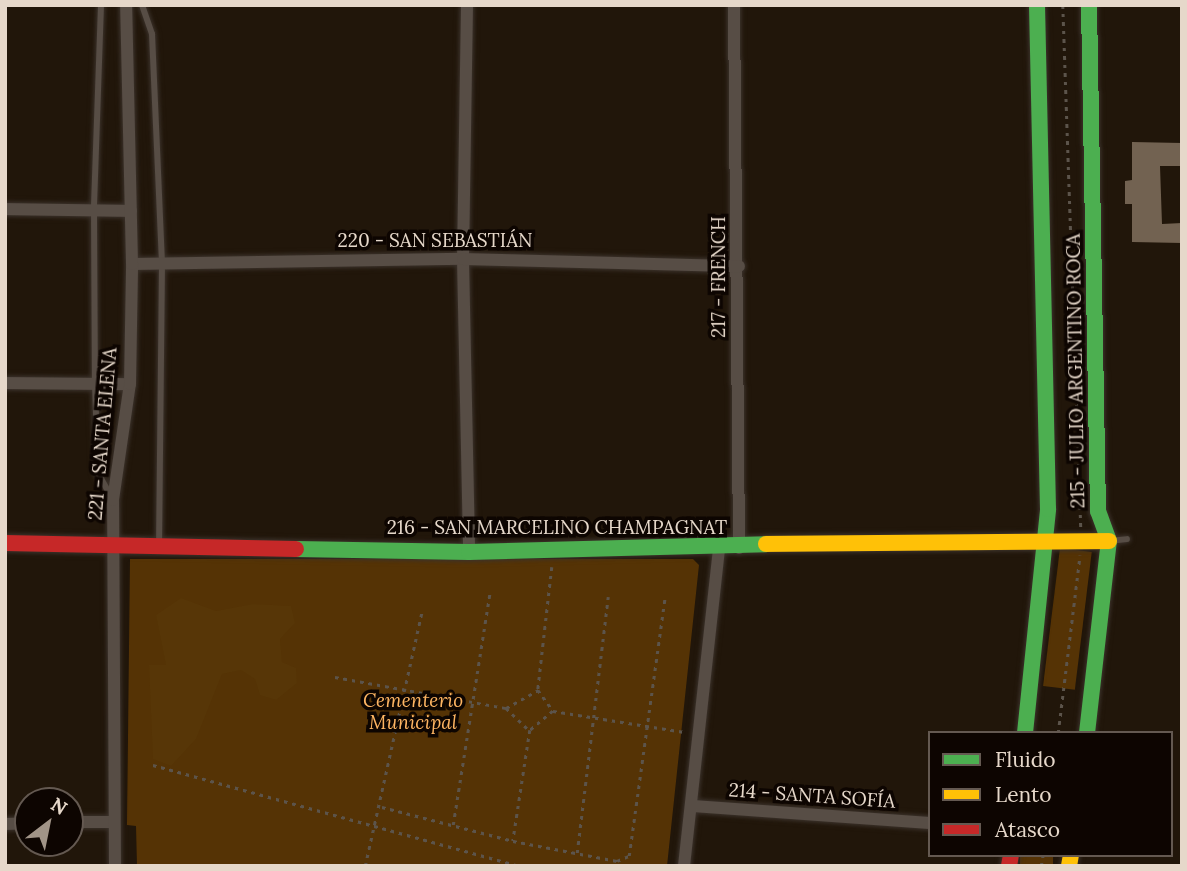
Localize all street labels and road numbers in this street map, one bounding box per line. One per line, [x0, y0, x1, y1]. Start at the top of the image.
street label: 217 - FRENCH [708, 216, 730, 338]
street label: 220 - SAN SEBASTIÁN [337, 230, 533, 252]
street label: 215 - JULIO ARGENTINO ROCA [1062, 233, 1090, 509]
street label: 221 - SANTA ELENA [84, 347, 122, 521]
street label: 216 - SAN MARCELINO CHAMPAGNAT [387, 517, 727, 539]
street label: 214 - SANTA SOFÍA [728, 779, 896, 813]

